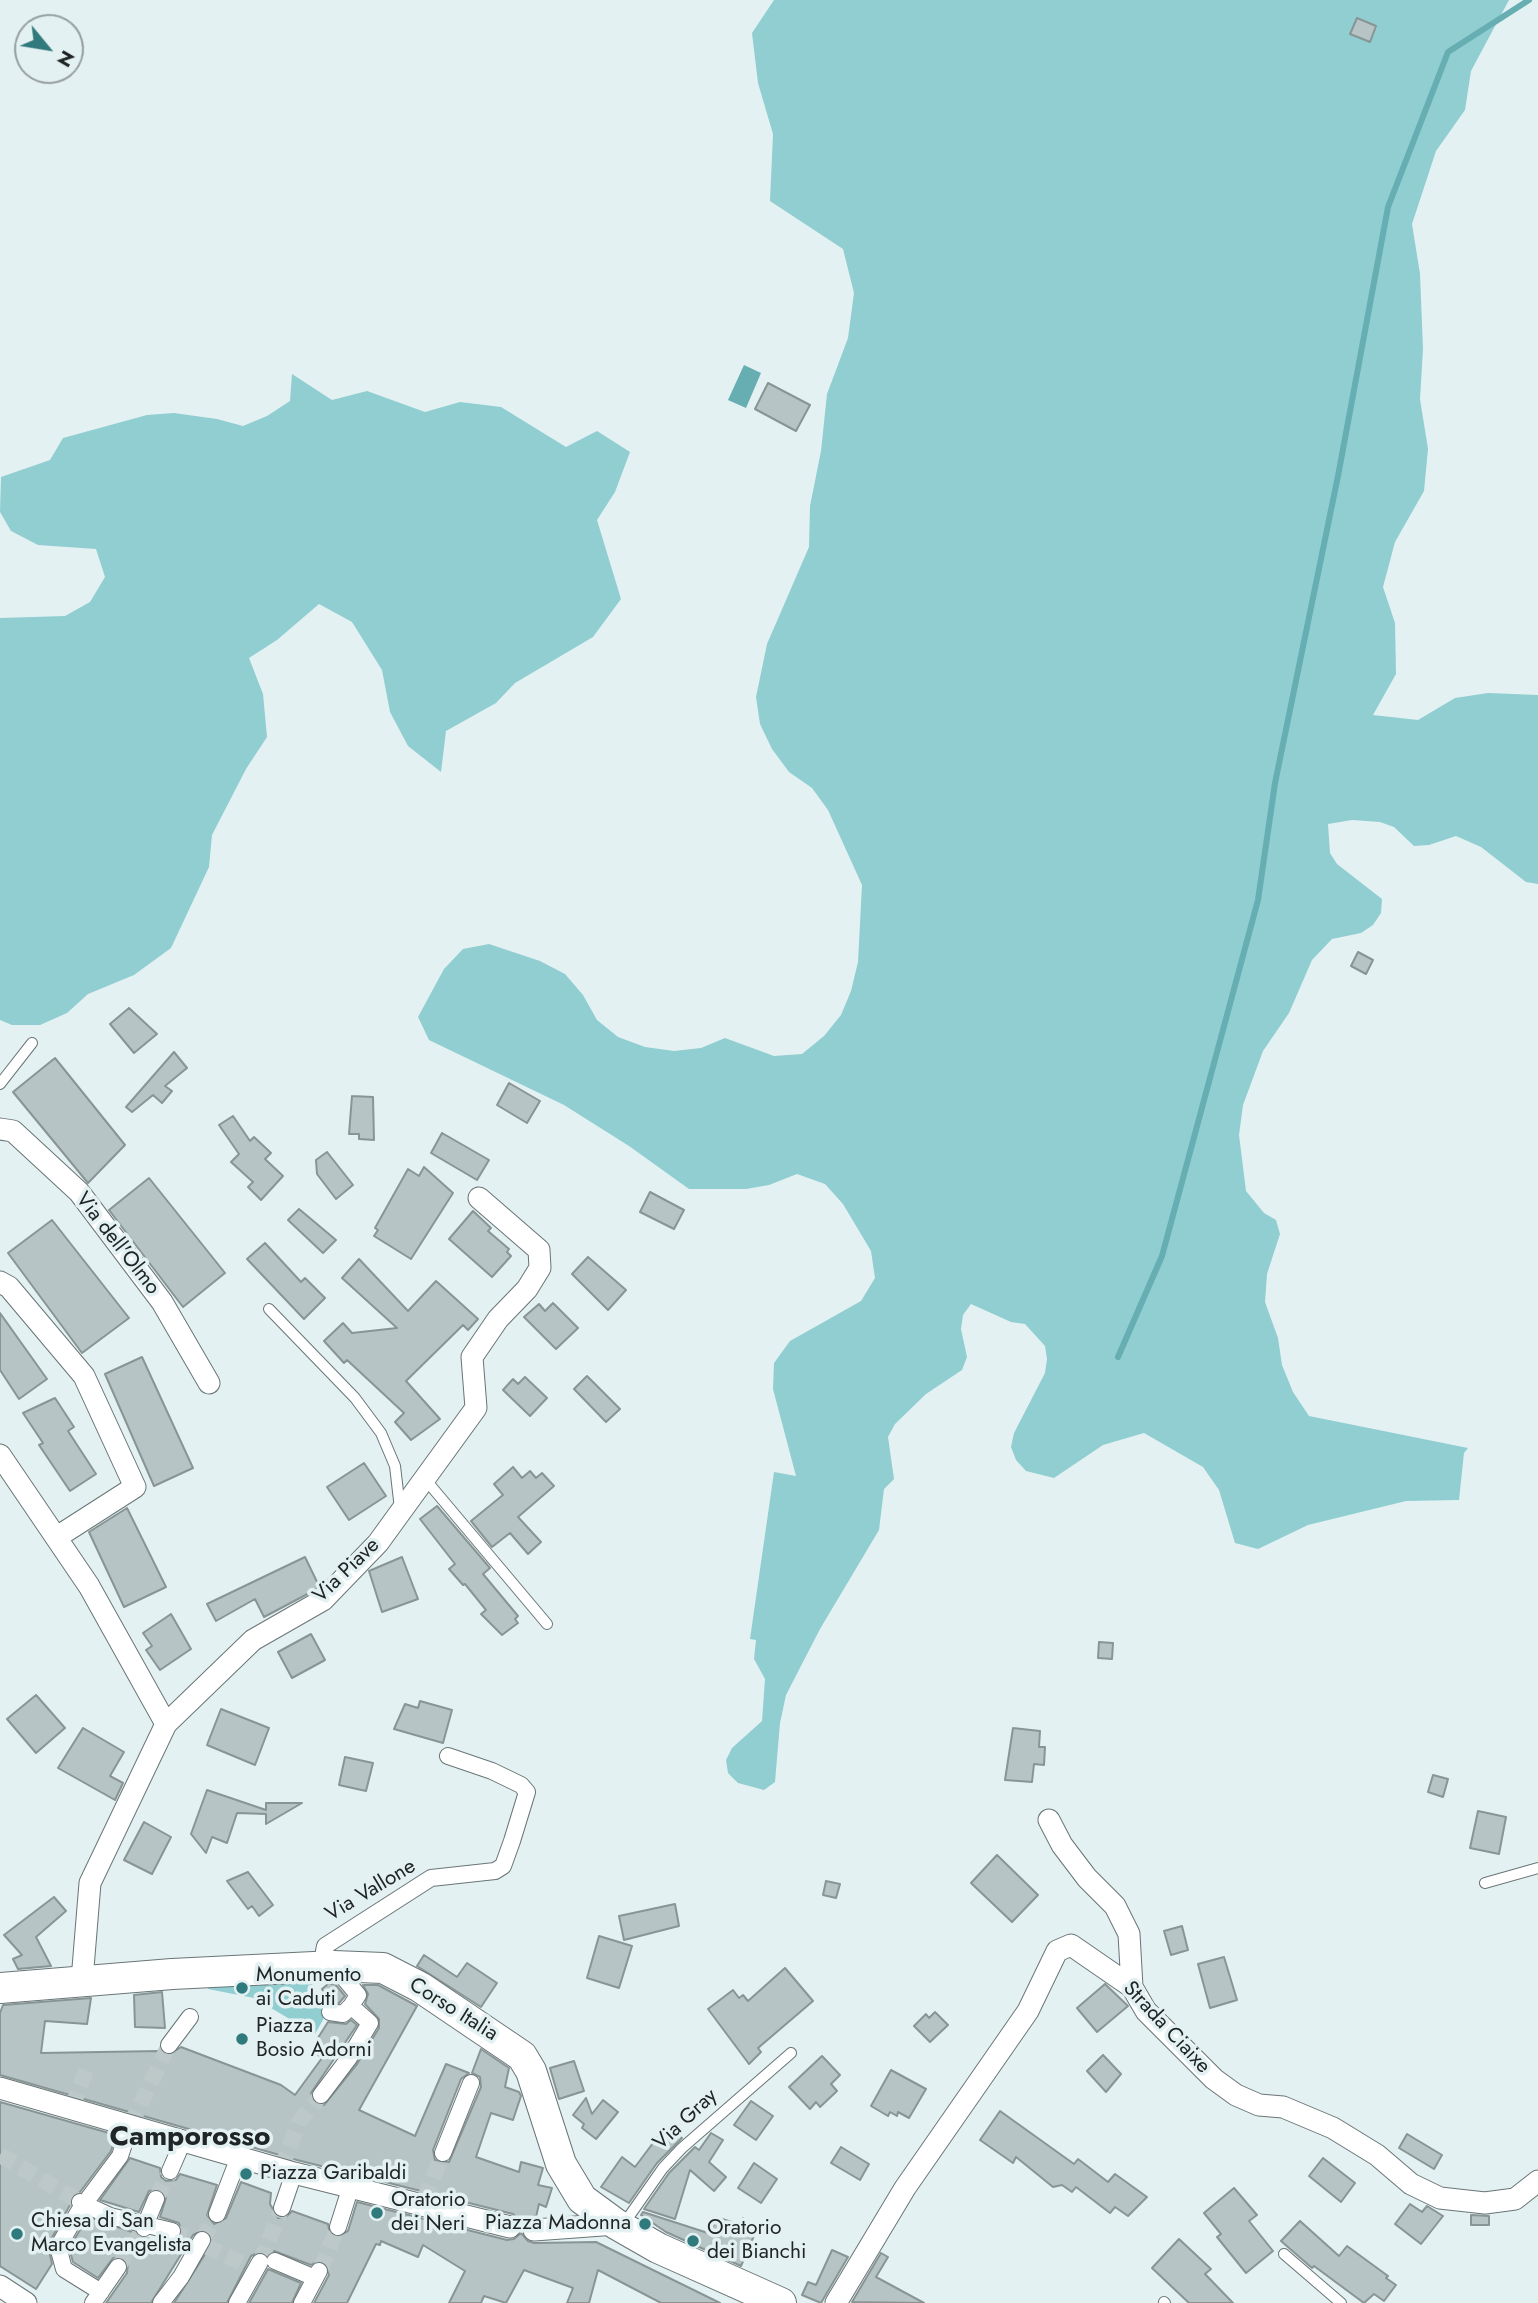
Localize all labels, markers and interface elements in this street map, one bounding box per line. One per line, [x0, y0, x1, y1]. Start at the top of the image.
north arrow [14, 14, 84, 84]
text: N [50, 45, 81, 72]
street label: Via dell'Olmo [69, 1188, 165, 1300]
street label: Via Piave [309, 1533, 385, 1609]
street label: Via Vallone [321, 1854, 421, 1928]
place label: Monumento ai Caduti [256, 1963, 361, 2013]
street label: Corso Italia [404, 1973, 502, 2047]
street label: Strada Ciaixe [1117, 1977, 1215, 2079]
marker: Monumento ai Caduti [234, 1980, 250, 1996]
place label: Piazza Bosio Adorni [256, 2014, 372, 2064]
marker: Piazza Bosio Adorni [234, 2031, 250, 2047]
street label: Via Gray [649, 2084, 723, 2156]
district label: Camporosso [109, 2121, 271, 2155]
place label: Piazza Garibaldi [260, 2161, 407, 2187]
marker: Piazza Garibaldi [238, 2166, 254, 2182]
place label: Oratorio dei Neri [391, 2188, 466, 2238]
marker: Oratorio dei Neri [369, 2205, 385, 2221]
place label: Chiesa di San Marco Evangelista [31, 2209, 191, 2259]
place label: Piazza Madonna [485, 2211, 631, 2237]
marker: Piazza Madonna [637, 2216, 653, 2232]
place label: Oratorio dei Bianchi [707, 2216, 806, 2266]
marker: Chiesa di San Marco Evangelista [9, 2226, 25, 2242]
marker: Oratorio dei Bianchi [685, 2233, 701, 2249]

